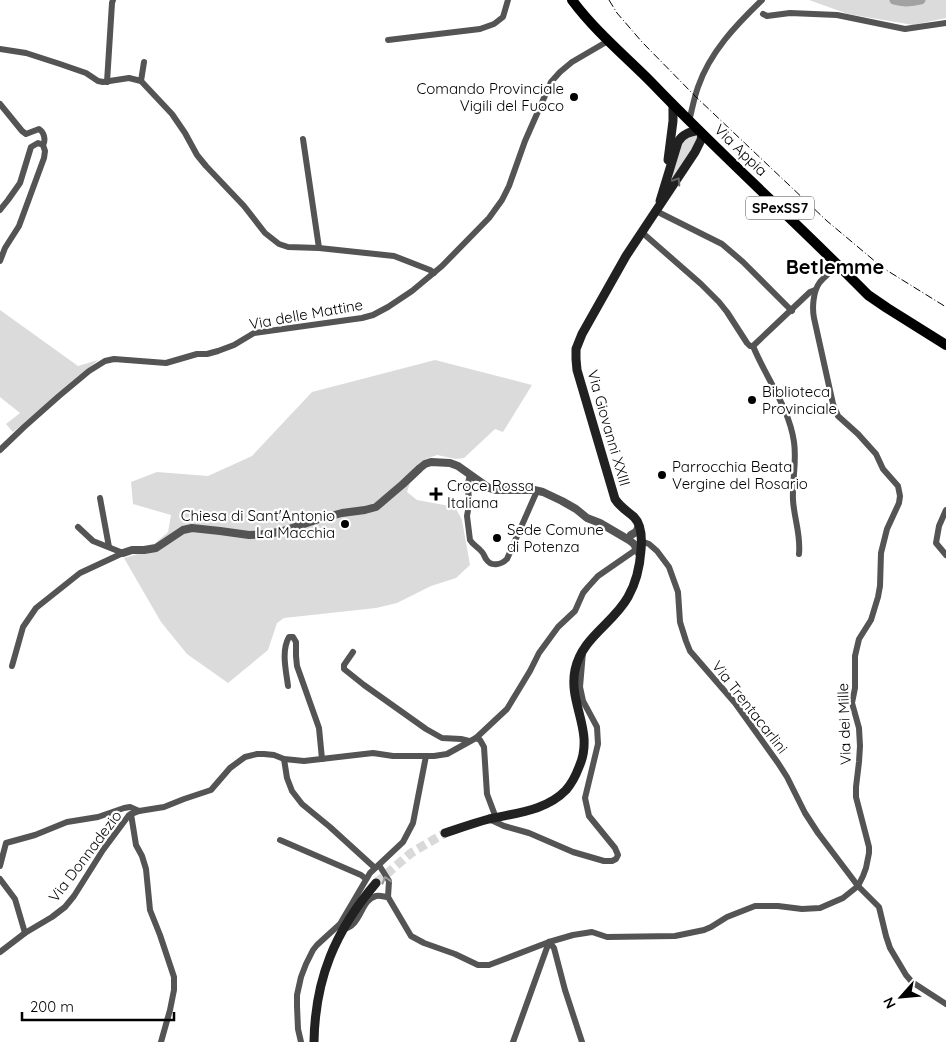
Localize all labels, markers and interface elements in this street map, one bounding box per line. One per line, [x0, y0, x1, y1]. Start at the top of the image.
place label: Comando Provinciale Vigili del Fuoco [416, 79, 564, 115]
marker: Comando Provinciale Vigili del Fuoco [568, 91, 580, 103]
street label: Via Appia [710, 120, 772, 180]
one-way arrow [671, 177, 680, 186]
road number: SPexSS7 [746, 197, 814, 220]
district label: Betlemme [786, 254, 884, 279]
street label: Via delle Mattine [248, 295, 364, 333]
street label: Via Giovanni XXIII [583, 368, 635, 488]
place label: Biblioteca Provinciale [762, 382, 837, 418]
marker: Biblioteca Provinciale [746, 394, 758, 406]
place label: Parrocchia Beata Vergine del Rosario [672, 457, 808, 493]
marker: Parrocchia Beata Vergine del Rosario [656, 469, 668, 481]
place label: Croce Rossa Italiana [447, 476, 534, 512]
marker: Croce Rossa Italiana [429, 487, 443, 501]
place label: Chiesa di Sant'Antonio La Macchia [181, 506, 335, 542]
marker: Chiesa di Sant'Antonio La Macchia [339, 518, 351, 530]
place label: Sede Comune di Potenza [507, 520, 604, 556]
marker: Sede Comune di Potenza [491, 532, 503, 544]
street label: Via Trentacarlini [708, 657, 792, 757]
street label: Via dei Mille [833, 683, 855, 765]
street label: Via Donnadezio [44, 806, 126, 906]
one-way arrow [382, 876, 392, 885]
north arrow [876, 972, 926, 1022]
scale bar [22, 990, 175, 1022]
text: N [879, 994, 900, 1012]
text: 200 m [30, 997, 74, 1016]

